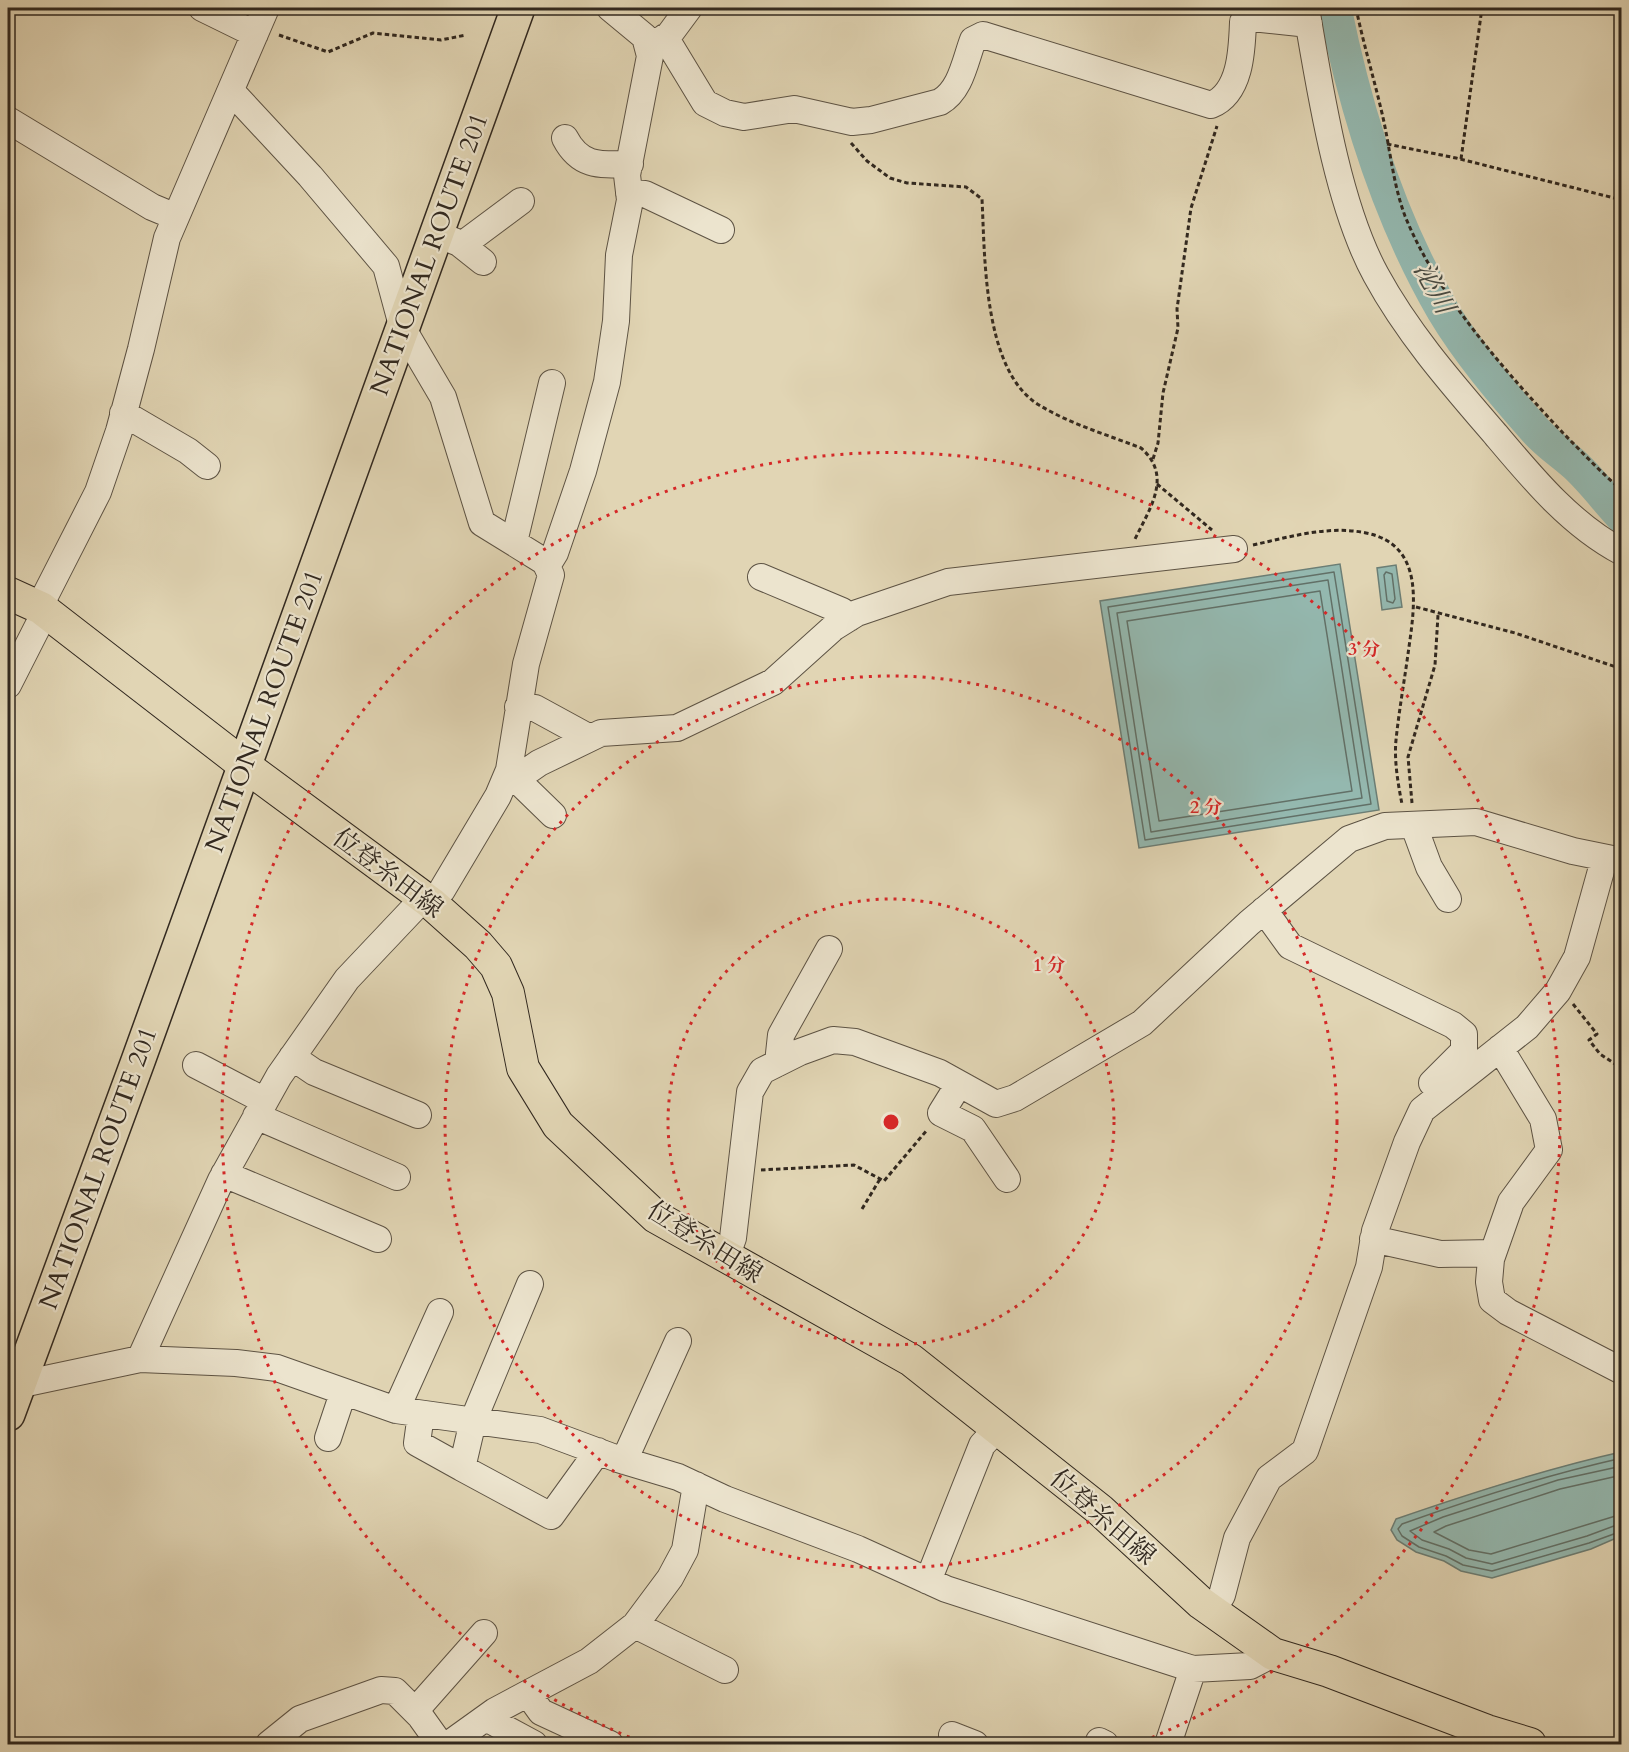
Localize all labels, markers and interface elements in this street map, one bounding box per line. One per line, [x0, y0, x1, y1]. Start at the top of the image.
street label: NATIONAL ROUTE 201 [362, 108, 496, 400]
water label: 泌川 [1405, 255, 1464, 323]
street label: NATIONAL ROUTE 201 [197, 565, 331, 857]
text: 3 分 [1348, 637, 1380, 662]
text: 2 分 [1190, 795, 1222, 820]
street label: 位登糸田線 [326, 820, 450, 926]
text: 1 分 [1033, 953, 1065, 978]
street label: NATIONAL ROUTE 201 [31, 1022, 165, 1314]
centre of rings [881, 1112, 901, 1132]
street label: 位登糸田線 [641, 1193, 769, 1291]
street label: 位登糸田線 [1042, 1461, 1164, 1573]

